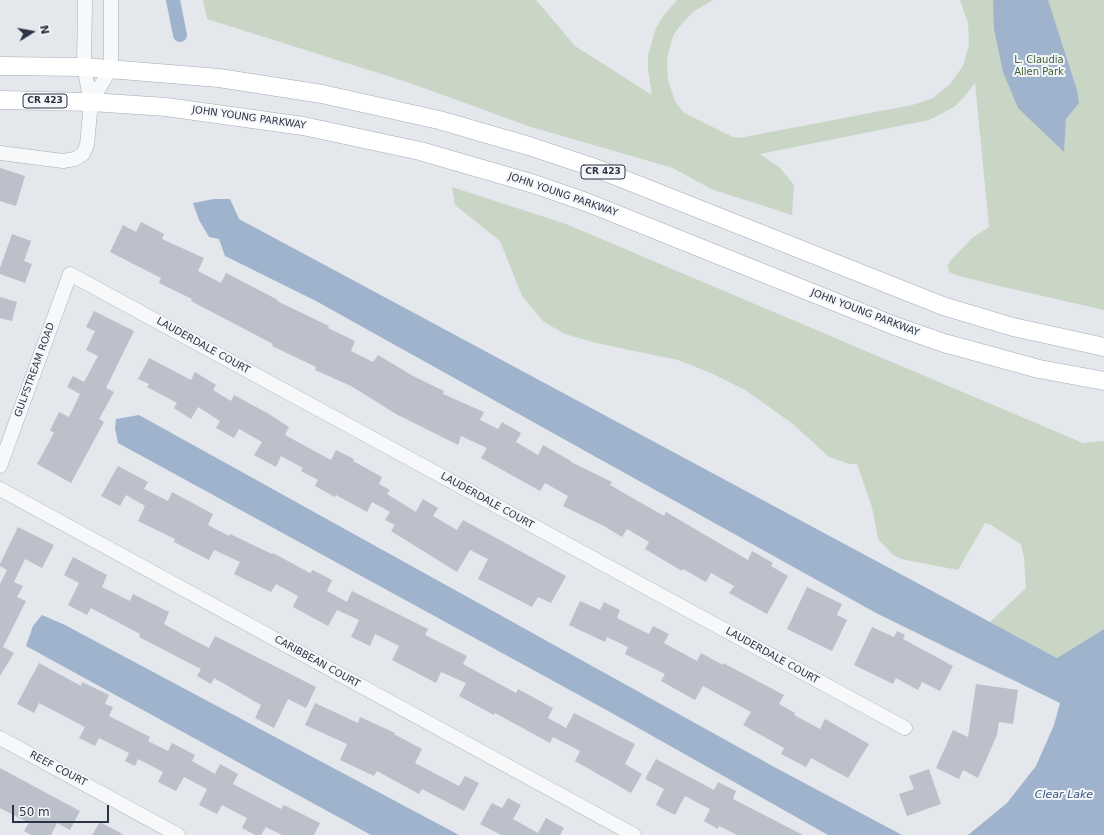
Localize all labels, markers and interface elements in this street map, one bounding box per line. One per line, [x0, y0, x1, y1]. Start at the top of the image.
north arrow [12, 12, 52, 52]
text: N [37, 24, 52, 35]
park label: L. Claudia Allen Park [1014, 54, 1064, 78]
road number: CR 423 [23, 94, 67, 108]
street label: JOHN YOUNG PARKWAY [191, 104, 307, 132]
road number: CR 423 [581, 165, 625, 179]
street label: JOHN YOUNG PARKWAY [507, 171, 619, 219]
street label: JOHN YOUNG PARKWAY [809, 287, 921, 339]
street label: LAUDERDALE COURT [154, 315, 252, 377]
street label: GULFSTREAM ROAD [12, 321, 58, 419]
street label: LAUDERDALE COURT [438, 470, 536, 532]
street label: LAUDERDALE COURT [723, 625, 821, 687]
street label: CARIBBEAN COURT [272, 634, 362, 690]
street label: REEF COURT [27, 749, 89, 789]
water label: Clear Lake [1035, 788, 1093, 802]
scale bar [14, 797, 111, 823]
text: 50 m [19, 805, 50, 819]

